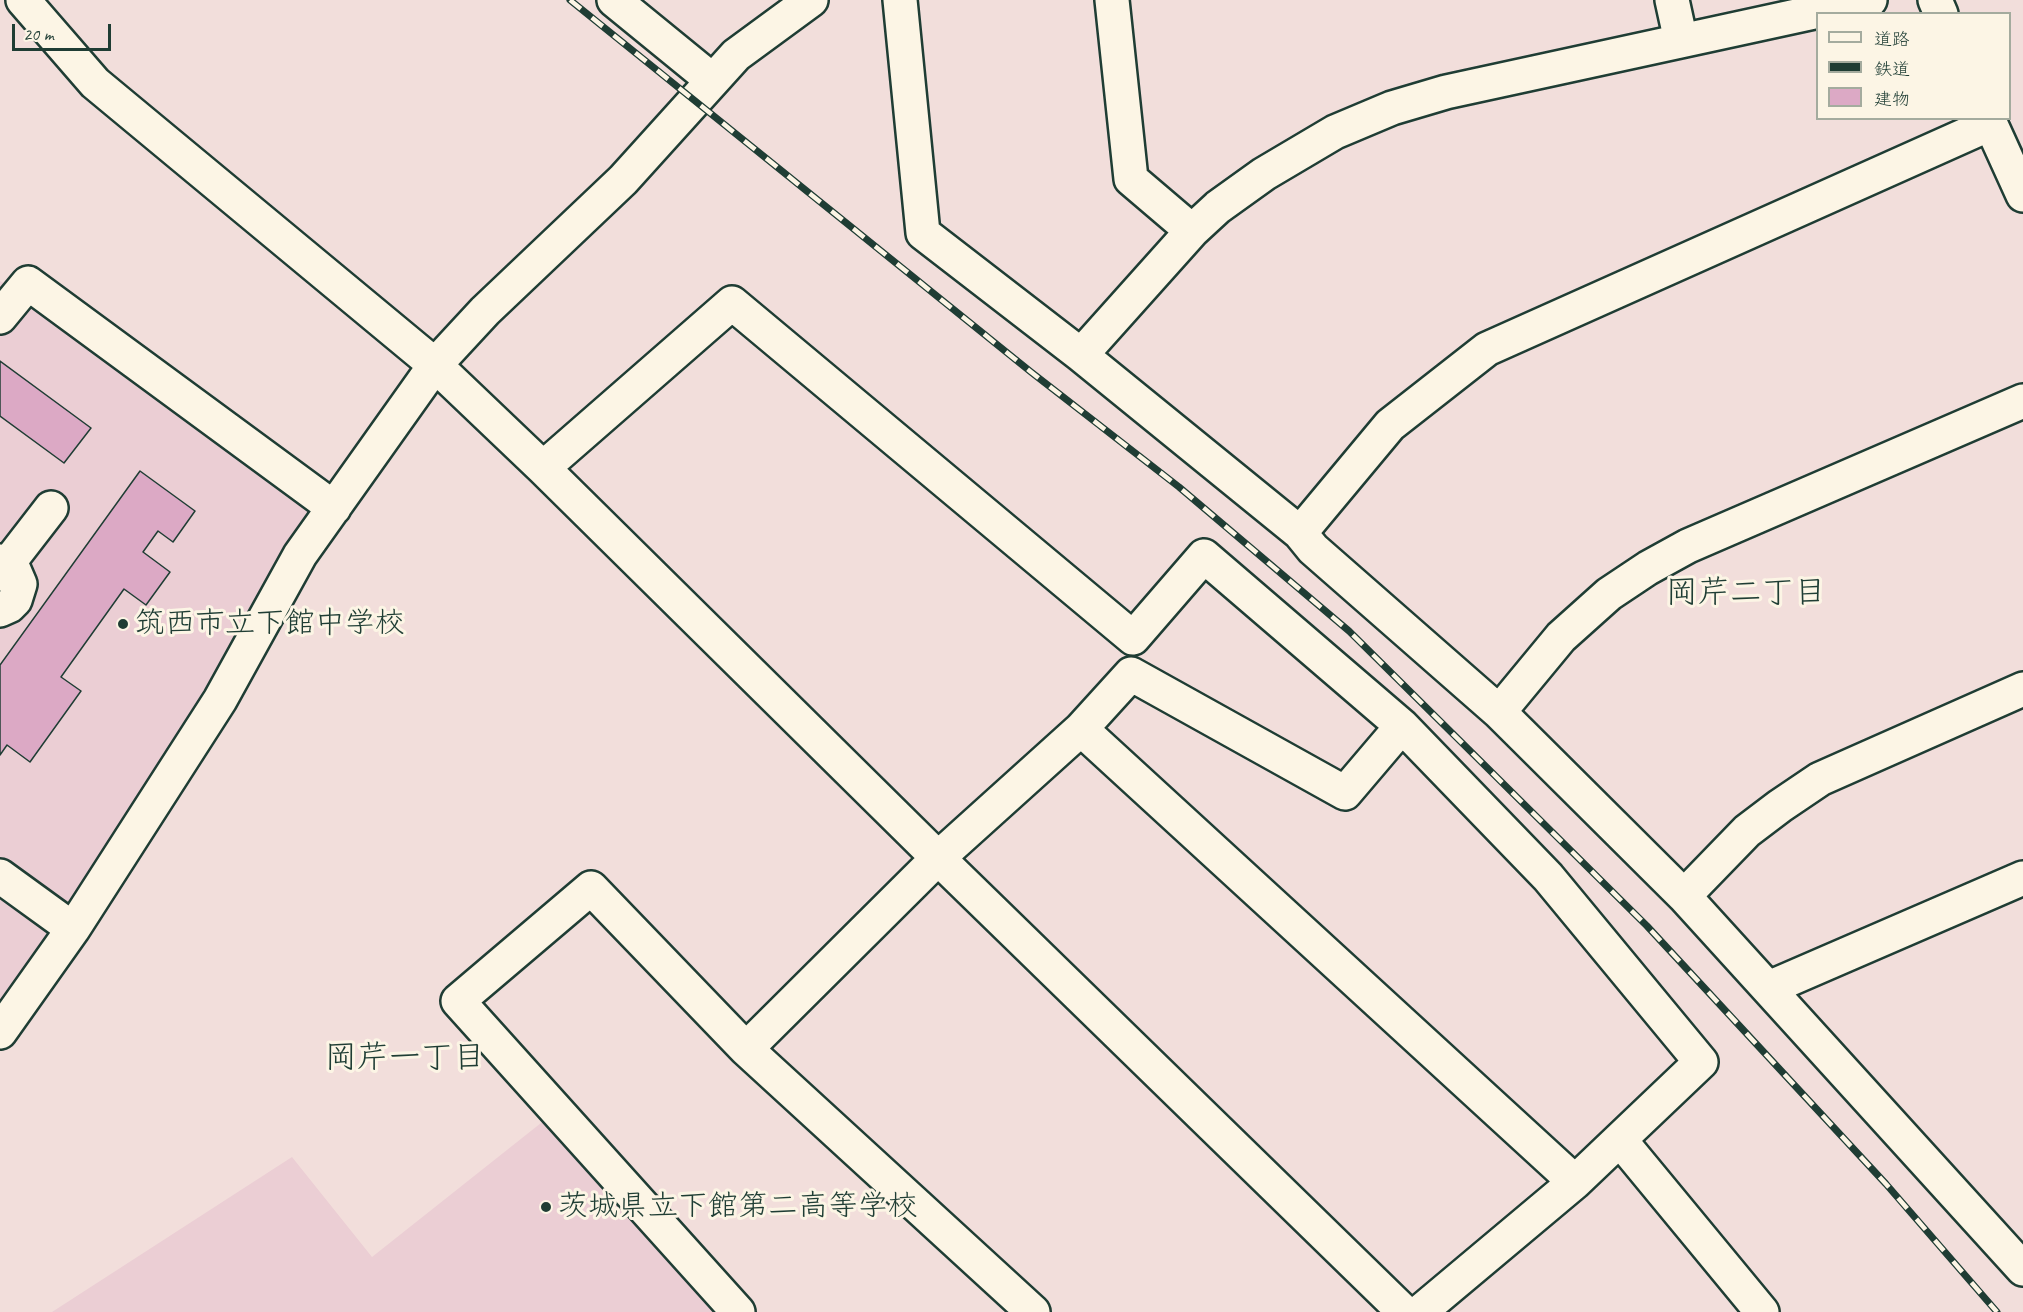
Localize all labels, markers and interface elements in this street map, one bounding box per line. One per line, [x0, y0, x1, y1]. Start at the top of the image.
scale bar [15, 12, 114, 50]
legend [1816, 12, 2011, 120]
text: 20 m [23, 23, 54, 45]
text: 道路 [1874, 28, 1910, 50]
text: 鉄道 [1874, 58, 1910, 80]
text: 建物 [1874, 88, 1910, 110]
district label: 岡芹二丁目 [1666, 575, 1826, 613]
place label: 筑西市立下館中学校 [135, 606, 405, 642]
marker: 筑西市立下館中学校 [116, 617, 130, 631]
district label: 岡芹一丁目 [325, 1040, 485, 1078]
place label: 茨城県立下館第二高等学校 [558, 1189, 918, 1225]
marker: 茨城県立下館第二高等学校 [539, 1200, 553, 1214]

